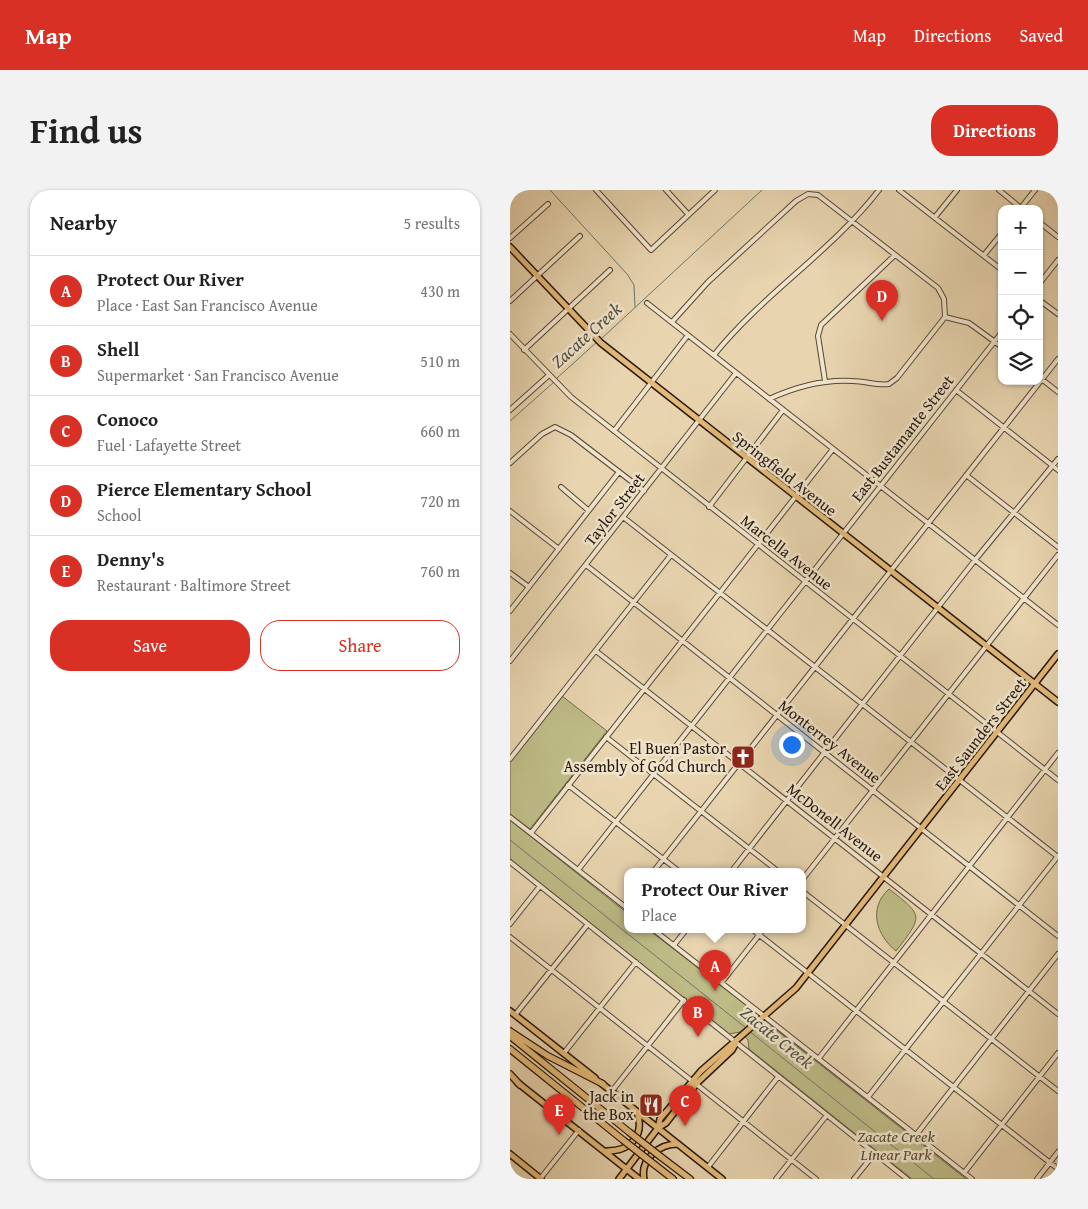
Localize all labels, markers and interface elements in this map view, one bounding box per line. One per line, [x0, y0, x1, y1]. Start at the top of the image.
text: Map [25, 18, 72, 53]
text: Map [853, 22, 886, 49]
text: Directions [914, 22, 991, 49]
text: Saved [1019, 22, 1063, 49]
text: Find us [30, 105, 143, 156]
button: Directions [931, 105, 1058, 156]
map controls [998, 205, 1043, 385]
button: + [998, 205, 1043, 250]
text: Nearby [50, 207, 117, 238]
text: 5 results [403, 211, 460, 235]
button: − [998, 250, 1043, 295]
text: Protect Our River [97, 265, 244, 293]
text: A [61, 279, 71, 303]
text: 430 m [420, 279, 460, 303]
pin: D [866, 280, 898, 321]
text: Place · East San Francisco Avenue [97, 293, 318, 317]
water label: Zacate Creek [545, 295, 628, 374]
button: locate [998, 295, 1043, 340]
text: Shell [97, 335, 139, 363]
button: layers [998, 340, 1043, 385]
text: B [61, 349, 71, 373]
text: 510 m [420, 349, 460, 373]
text: Supermarket · San Francisco Avenue [97, 363, 339, 387]
street label: East Bustamante Street [845, 369, 959, 507]
text: Conoco [97, 405, 158, 433]
text: C [61, 419, 71, 443]
text: 660 m [420, 419, 460, 443]
street label: Springfield Avenue [727, 424, 843, 522]
text: Fuel · Lafayette Street [97, 433, 241, 457]
street label: Taylor Street [578, 467, 650, 551]
text: Pierce Elementary School [97, 475, 312, 503]
text: D [61, 489, 71, 513]
text: 720 m [420, 489, 460, 513]
text: School [97, 503, 141, 527]
street label: Marcella Avenue [736, 508, 838, 596]
text: Denny's [97, 545, 164, 573]
text: E [62, 559, 70, 583]
text: 760 m [420, 559, 460, 583]
text: Restaurant · Baltimore Street [97, 573, 291, 597]
button: Save [50, 620, 250, 671]
button: Share [260, 620, 460, 671]
street label: East Saunders Street [928, 672, 1032, 795]
street label: Monterrey Avenue [774, 693, 886, 789]
your location [779, 732, 805, 758]
place label: El Buen Pastor Assembly of God Church [564, 736, 726, 778]
church icon: El Buen Pastor Assembly of God Church [730, 744, 756, 770]
street label: McDonell Avenue [782, 777, 888, 867]
popup [624, 868, 806, 933]
text: Protect Our River [641, 875, 789, 903]
text: Place [641, 903, 677, 927]
pin: A [699, 950, 731, 991]
pin: B [682, 996, 714, 1037]
water label: Zacate Creek [735, 999, 820, 1075]
place label: Jack in the Box [583, 1084, 635, 1126]
pin: C [669, 1085, 701, 1126]
restaurant icon: Jack in the Box [638, 1092, 664, 1118]
pin: E [543, 1094, 575, 1135]
park label: Zacate Creek Linear Park [857, 1124, 936, 1166]

